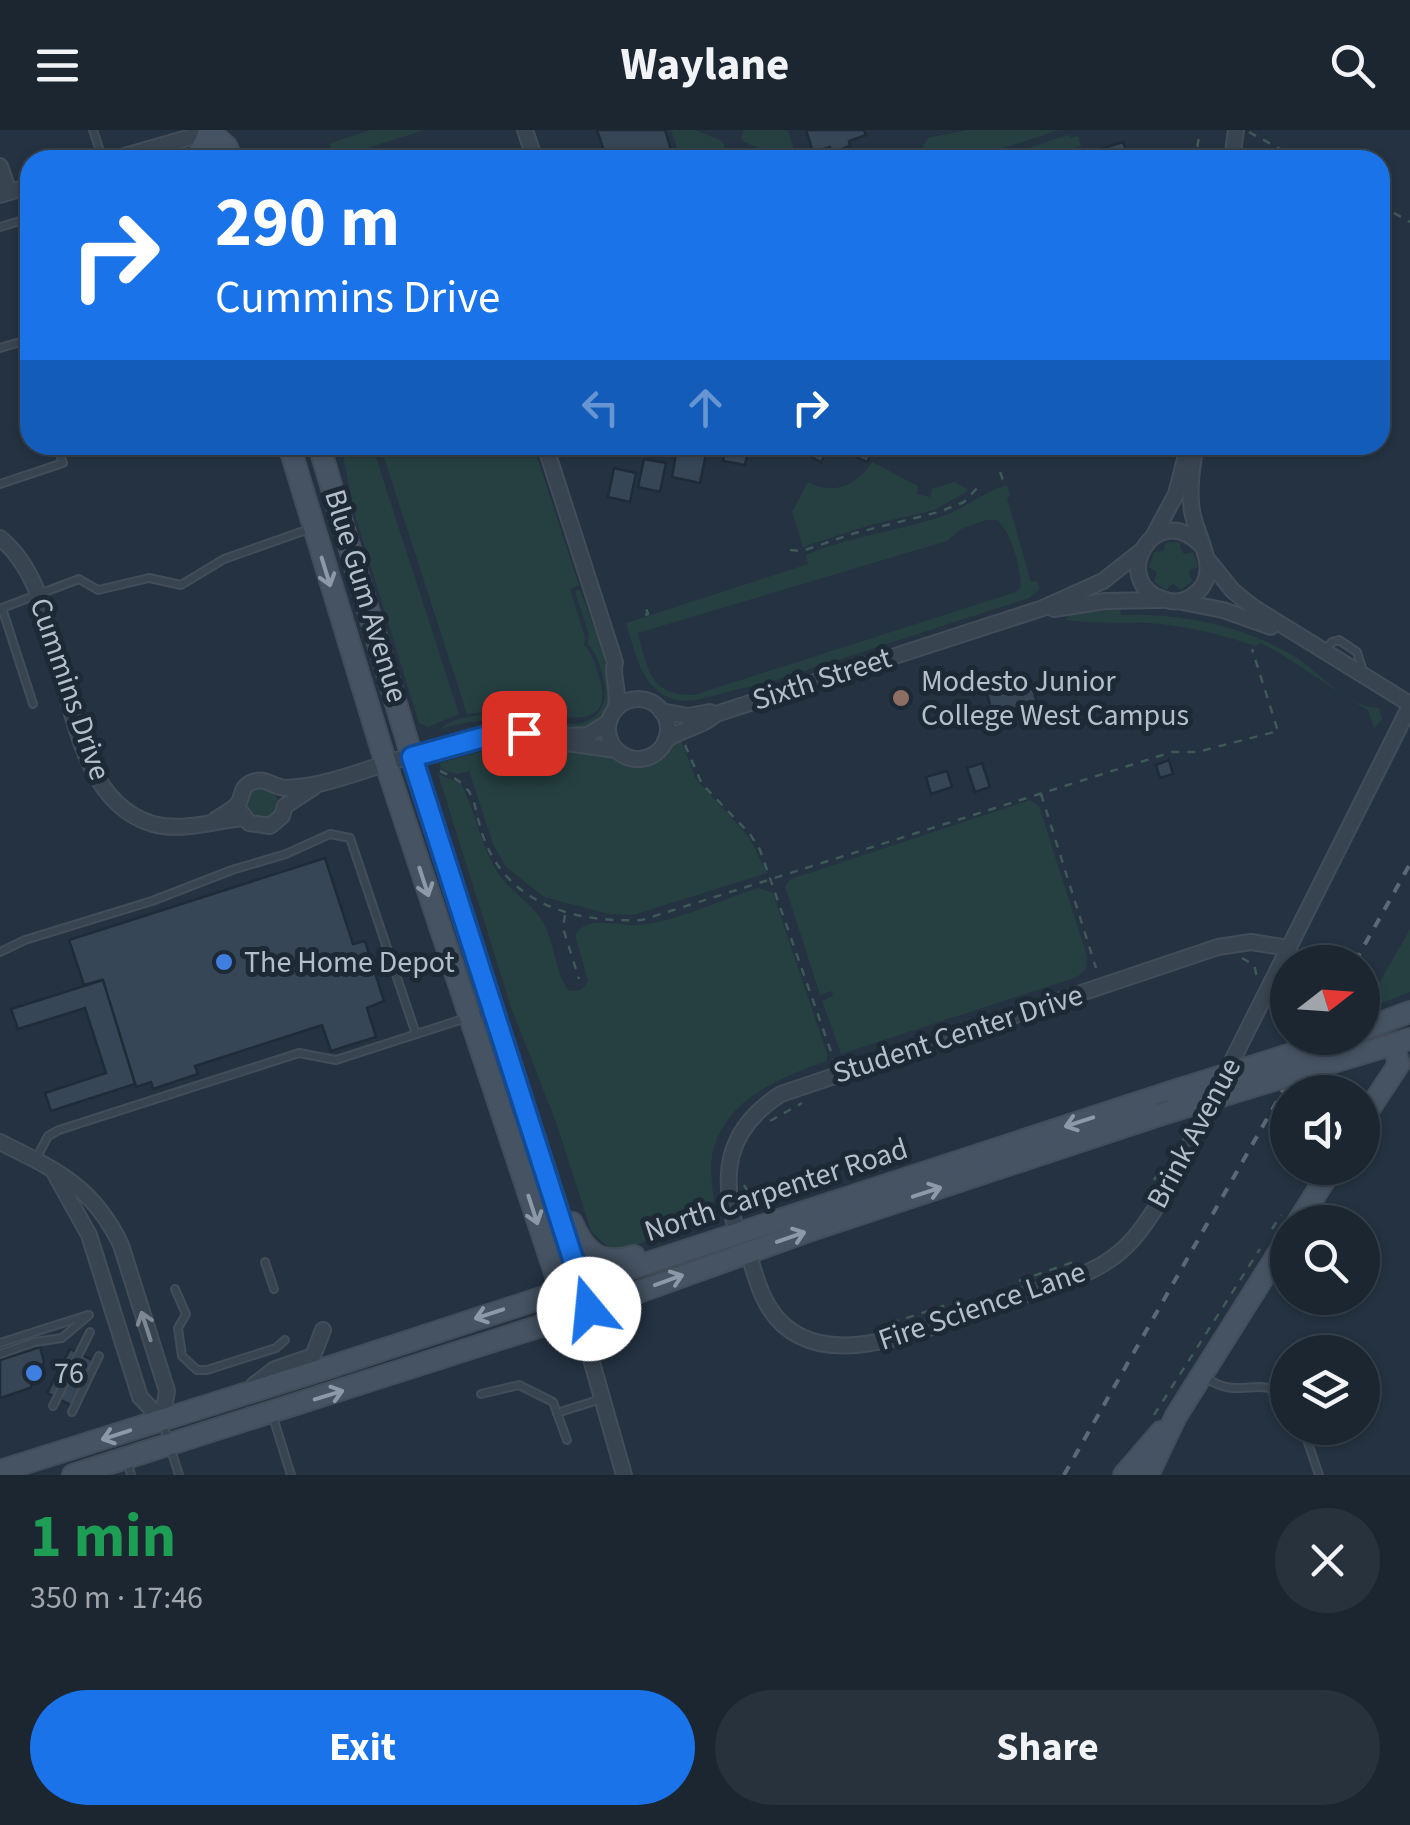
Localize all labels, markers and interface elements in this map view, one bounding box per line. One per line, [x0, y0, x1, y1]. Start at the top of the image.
text: Waylane [621, 33, 789, 97]
icon: menu [30, 38, 85, 93]
icon: search [1325, 38, 1380, 93]
text: 290 m [215, 173, 400, 273]
icon: right [50, 190, 180, 320]
text: Cummins Drive [215, 266, 500, 330]
icon: left [573, 380, 628, 435]
icon: ahead [678, 380, 733, 435]
icon: right [783, 380, 838, 435]
street label: Blue Gum Avenue [313, 484, 419, 708]
one-way arrow [319, 556, 337, 587]
street label: Cummins Drive [19, 592, 121, 786]
street label: Sixth Street [747, 636, 897, 722]
place label: Modesto Junior College West Campus [921, 660, 1189, 737]
marker: Modesto Junior College West Campus [890, 687, 912, 709]
pin [482, 691, 567, 776]
icon: arrive [497, 706, 552, 761]
one-way arrow [417, 866, 435, 897]
place label: The Home Depot [244, 941, 455, 984]
north arrow [1270, 945, 1380, 1055]
map controls [1270, 945, 1380, 1445]
marker: The Home Depot [213, 951, 235, 973]
street label: Student Center Drive [828, 973, 1088, 1095]
street label: Brink Avenue [1136, 1050, 1252, 1216]
button: sound [1270, 1075, 1380, 1185]
one-way arrow [1063, 1115, 1095, 1133]
street label: North Carpenter Road [639, 1127, 913, 1253]
one-way arrow [910, 1181, 942, 1199]
one-way arrow [525, 1194, 543, 1225]
button: search [1270, 1205, 1380, 1315]
one-way arrow [774, 1227, 805, 1245]
street label: Fire Science Lane [873, 1250, 1091, 1362]
position arrow [537, 1257, 641, 1361]
one-way arrow [652, 1270, 684, 1288]
one-way arrow [473, 1306, 505, 1324]
one-way arrow [136, 1311, 154, 1343]
button: layers [1270, 1335, 1380, 1445]
place label: 76 [54, 1352, 84, 1395]
marker: 76 [23, 1362, 45, 1384]
one-way arrow [313, 1384, 345, 1402]
one-way arrow [101, 1427, 133, 1445]
text: 1 min [30, 1495, 176, 1580]
button: close [1275, 1508, 1380, 1613]
text: 350 m · 17:46 [30, 1575, 203, 1621]
button: Exit [30, 1690, 695, 1805]
button: Share [715, 1690, 1380, 1805]

